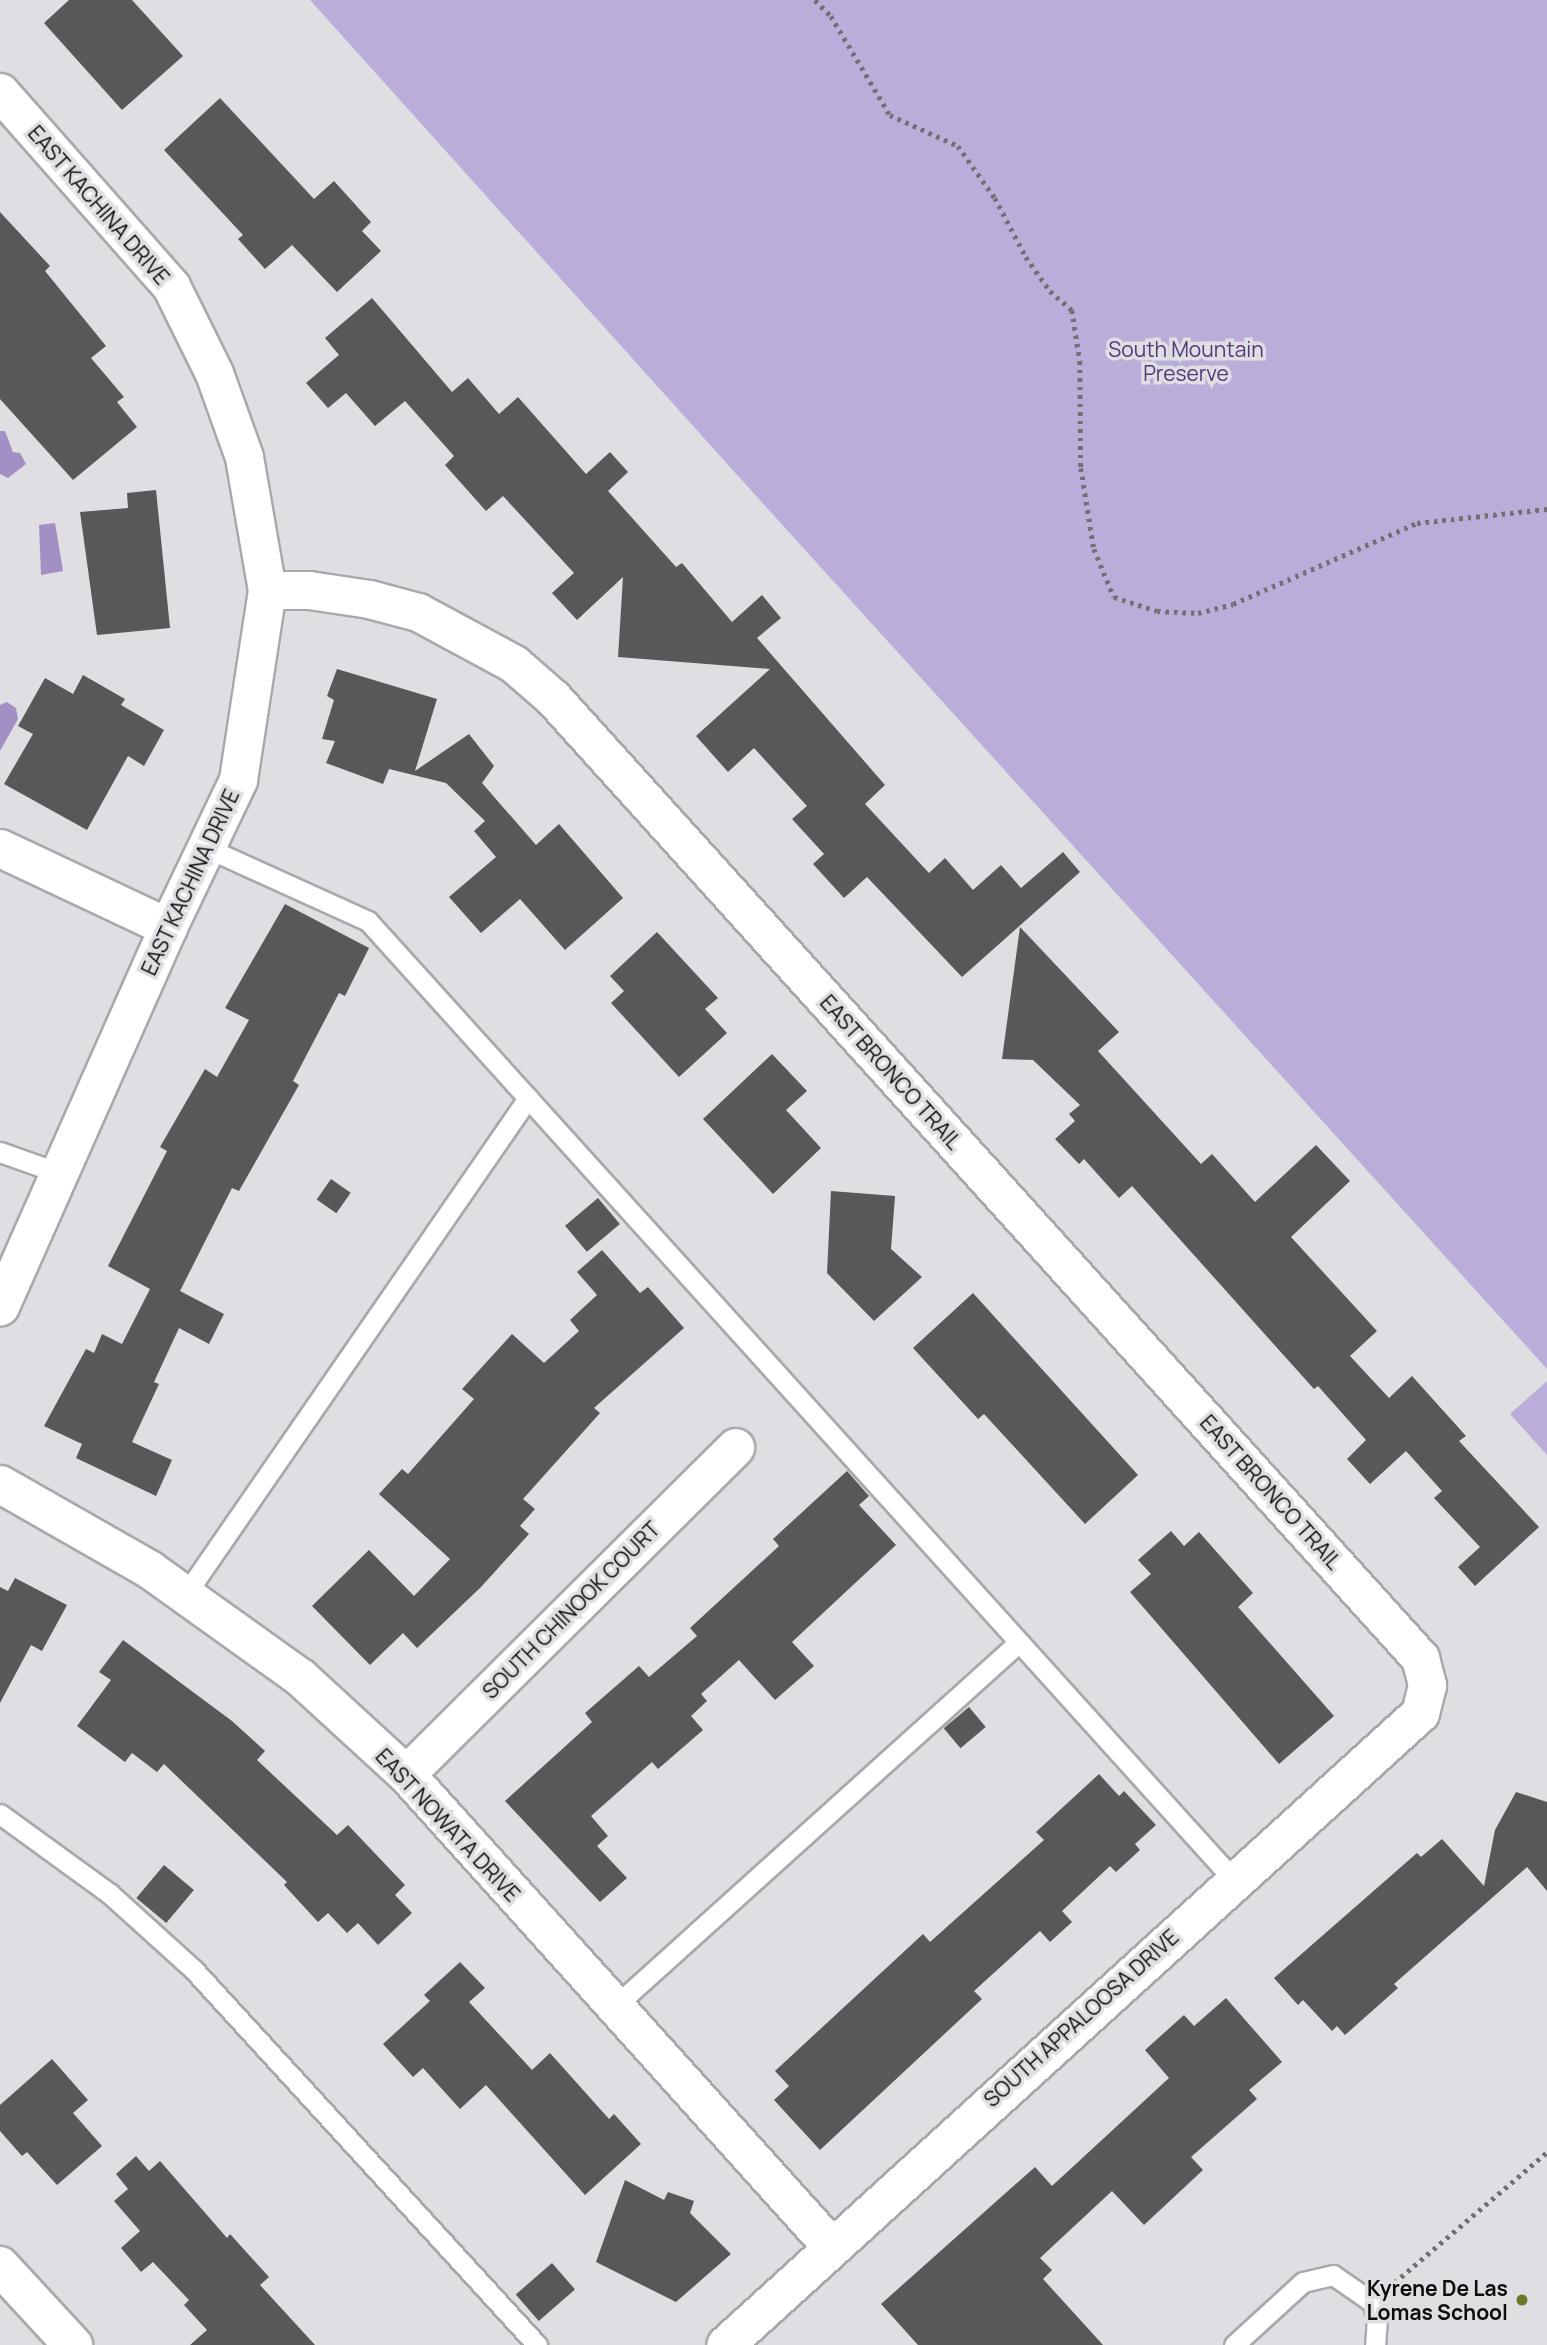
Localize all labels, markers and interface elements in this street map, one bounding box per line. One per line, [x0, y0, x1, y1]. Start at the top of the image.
street label: EAST KACHINA DRIVE [23, 120, 175, 290]
park label: South Mountain Preserve [1108, 336, 1264, 386]
street label: EAST KACHINA DRIVE [136, 785, 244, 979]
street label: EAST BRONCO TRAIL [815, 990, 967, 1154]
street label: EAST BRONCO TRAIL [1195, 1410, 1347, 1574]
street label: SOUTH CHINOOK COURT [477, 1516, 665, 1704]
street label: EAST NOWATA DRIVE [371, 1743, 525, 1907]
street label: SOUTH APPALOOSA DRIVE [979, 1924, 1183, 2112]
place label: Kyrene De Las Lomas School [1366, 2275, 1508, 2325]
marker: Kyrene De Las Lomas School [1514, 2292, 1530, 2308]

